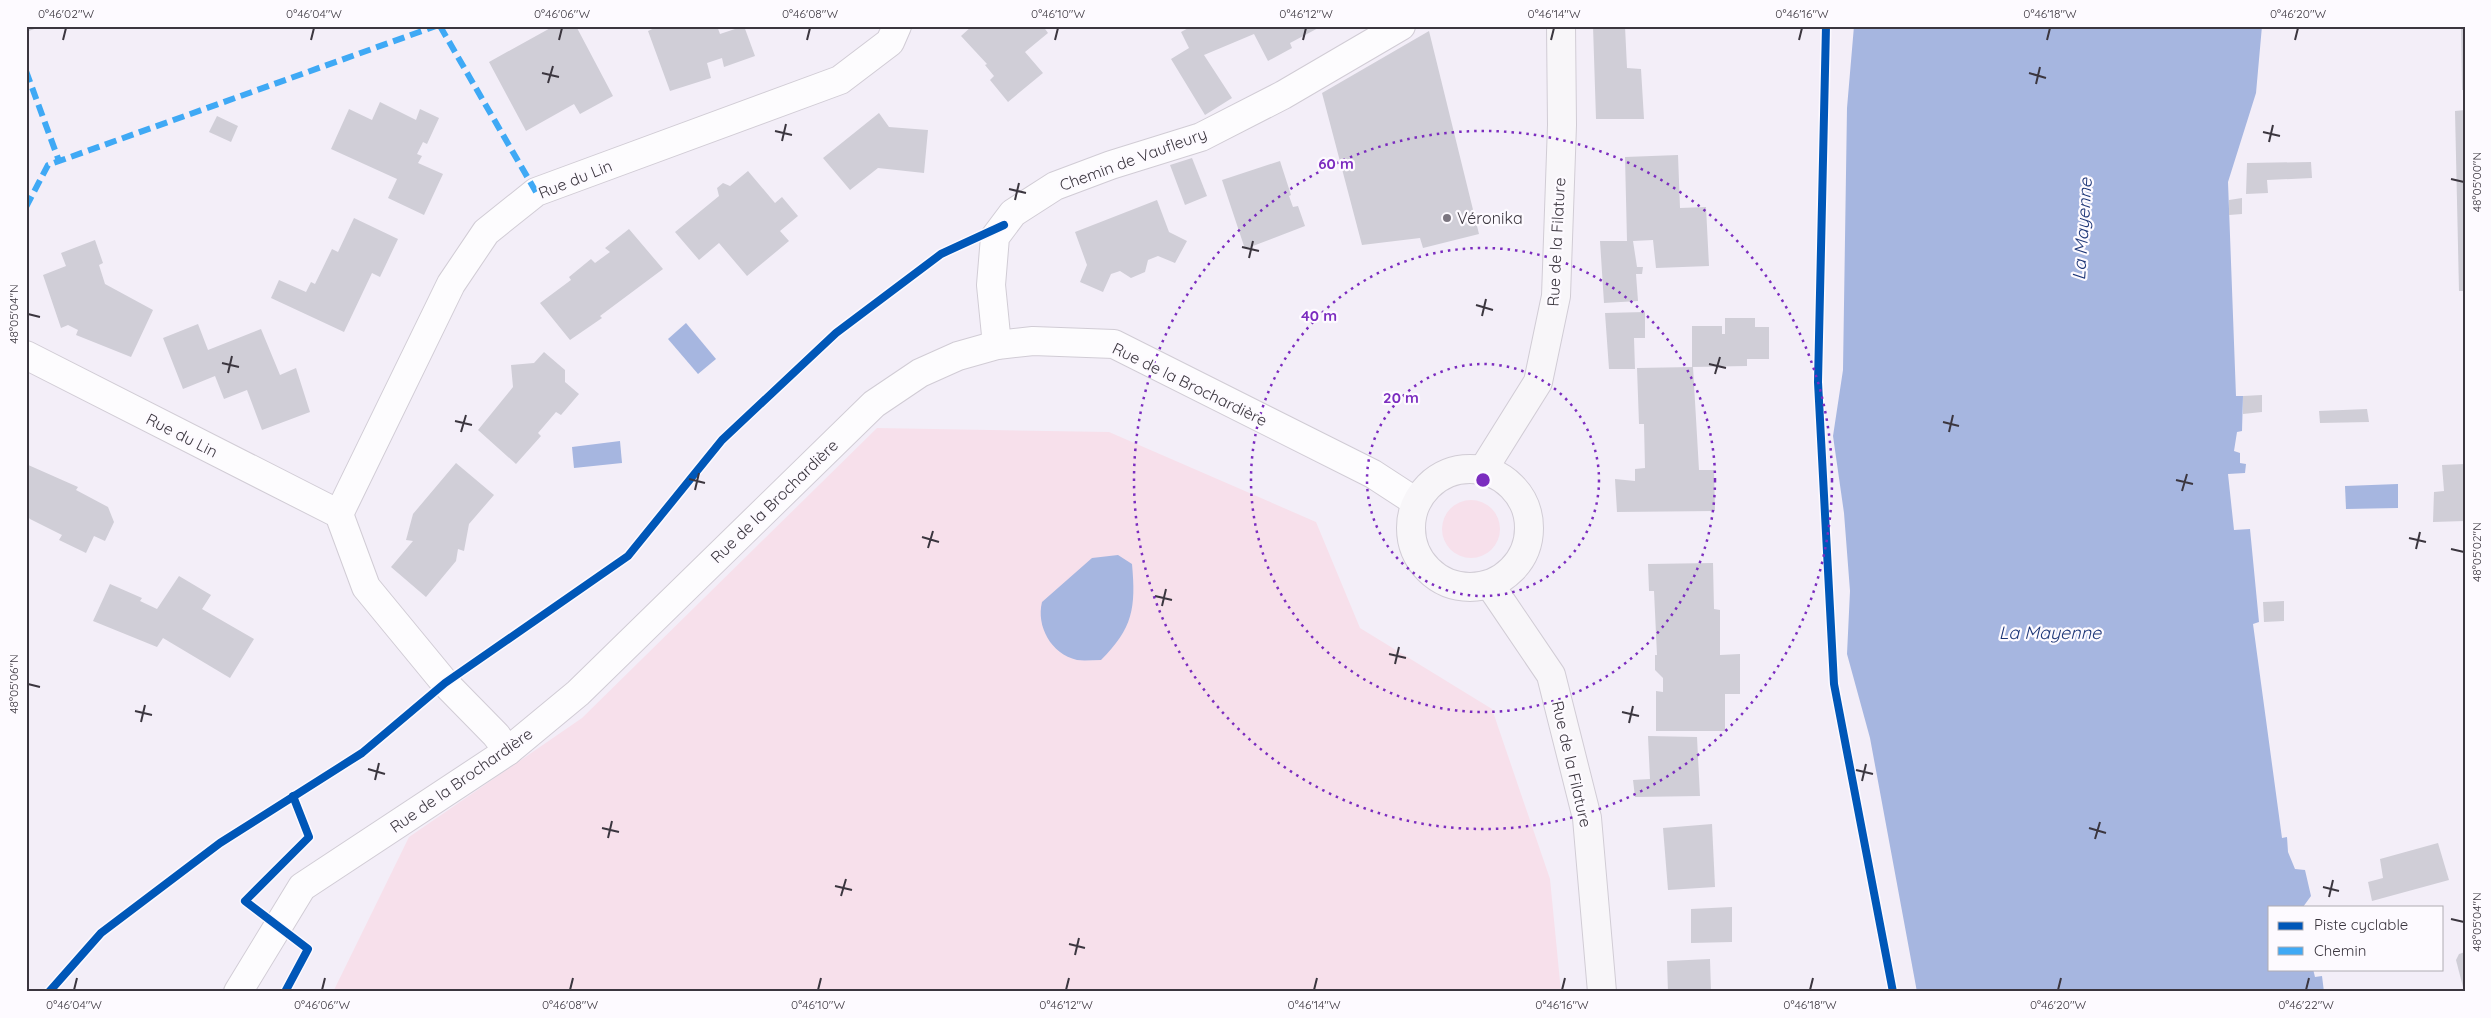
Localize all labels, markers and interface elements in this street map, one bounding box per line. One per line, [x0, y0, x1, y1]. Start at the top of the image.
text: 0°46'02"W [38, 6, 95, 21]
text: 0°46'04"W [286, 6, 342, 21]
text: 0°46'06"W [534, 6, 590, 21]
text: 0°46'08"W [782, 6, 838, 21]
text: 0°46'10"W [1031, 6, 1085, 21]
text: 0°46'12"W [1279, 6, 1333, 21]
text: 0°46'14"W [1528, 6, 1581, 21]
text: 0°46'16"W [1775, 6, 1829, 21]
text: 0°46'18"W [2023, 6, 2077, 21]
text: 0°46'20"W [2270, 6, 2327, 21]
street label: Chemin de Vaufleury [1057, 123, 1209, 195]
text: 48°05'00"N [2469, 152, 2484, 212]
text: 60 m [1318, 154, 1354, 173]
street label: Rue du Lin [535, 155, 615, 203]
water label: La Mayenne [2067, 176, 2097, 281]
street label: Rue de la Filature [1543, 177, 1569, 307]
place label: Véronika [1457, 208, 1523, 228]
marker: Véronika [1441, 212, 1453, 224]
text: 48°05'04"N [6, 284, 21, 344]
text: 40 m [1301, 306, 1337, 325]
street label: Rue de la Brochardière [1109, 338, 1271, 430]
text: 20 m [1383, 388, 1419, 407]
street label: Rue du Lin [143, 408, 221, 462]
street label: Rue de la Brochardière [706, 435, 842, 567]
centre of rings [1474, 471, 1492, 489]
text: 48°05'02"N [2469, 522, 2484, 582]
water label: La Mayenne [1999, 621, 2102, 644]
text: 48°05'06"N [6, 654, 21, 714]
street label: Rue de la Filature [1548, 699, 1596, 829]
street label: Rue de la Brochardière [386, 723, 536, 837]
text: 48°05'04"N [2469, 892, 2484, 952]
legend [2268, 906, 2444, 970]
text: Piste cyclable [2314, 915, 2408, 934]
text: Chemin [2314, 941, 2366, 960]
text: 0°46'04"W [46, 997, 102, 1012]
text: 0°46'06"W [294, 997, 350, 1012]
text: 0°46'08"W [542, 997, 598, 1012]
text: 0°46'10"W [791, 997, 845, 1012]
text: 0°46'12"W [1039, 997, 1093, 1012]
text: 0°46'14"W [1288, 997, 1341, 1012]
text: 0°46'16"W [1535, 997, 1589, 1012]
text: 0°46'18"W [1783, 997, 1837, 1012]
text: 0°46'20"W [2030, 997, 2087, 1012]
text: 0°46'22"W [2278, 997, 2334, 1012]

